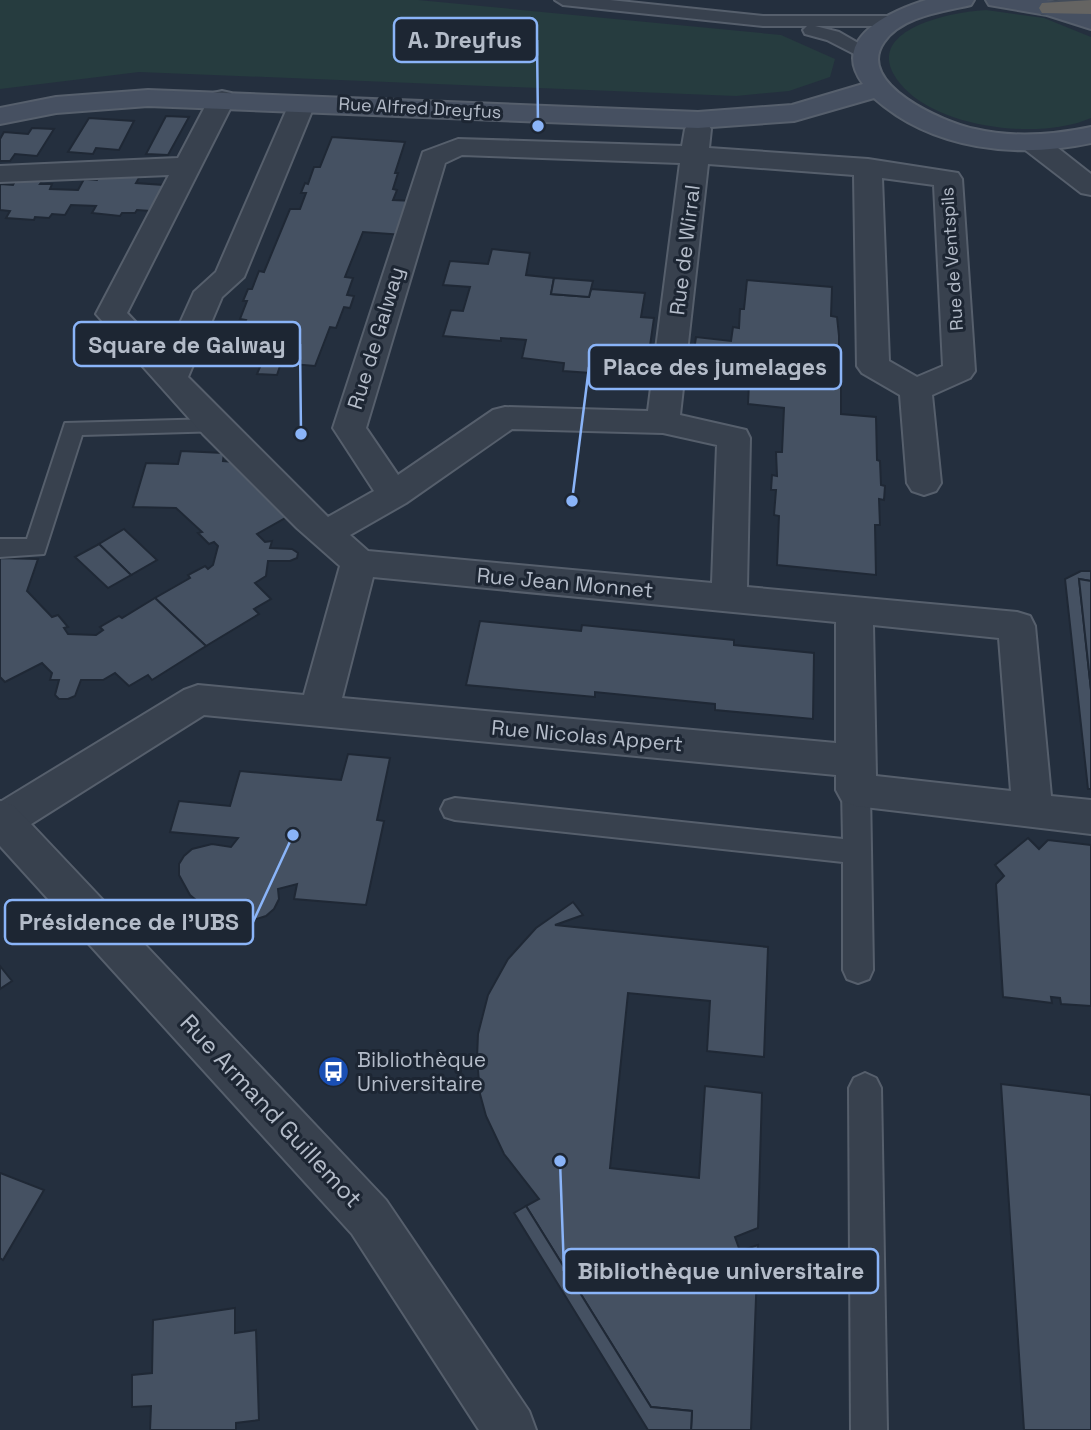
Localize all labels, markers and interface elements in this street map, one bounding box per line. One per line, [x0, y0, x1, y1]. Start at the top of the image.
callout: A. Dreyfus [394, 18, 537, 62]
text: A. Dreyfus [408, 25, 522, 55]
street label: Rue Alfred Dreyfus [338, 92, 502, 123]
street label: Rue de Wirral [663, 183, 706, 317]
street label: Rue de Ventspils [935, 186, 968, 332]
street label: Rue de Galway [341, 263, 410, 412]
callout: Square de Galway [74, 322, 300, 366]
text: Square de Galway [88, 330, 286, 360]
callout: Place des jumelages [589, 345, 841, 389]
text: Place des jumelages [603, 352, 827, 382]
street label: Rue Jean Monnet [476, 561, 654, 604]
street label: Rue Nicolas Appert [490, 714, 684, 757]
callout: Présidence de l'UBS [5, 900, 253, 944]
text: Présidence de l'UBS [19, 907, 239, 937]
street label: Rue Armand Guillemot [174, 1007, 369, 1214]
place label: Bibliothèque Universitaire [357, 1046, 486, 1097]
bus stop icon: Bibliothèque Universitaire [317, 1055, 351, 1089]
callout: Bibliothèque universitaire [564, 1249, 878, 1293]
text: Bibliothèque universitaire [578, 1256, 864, 1286]

